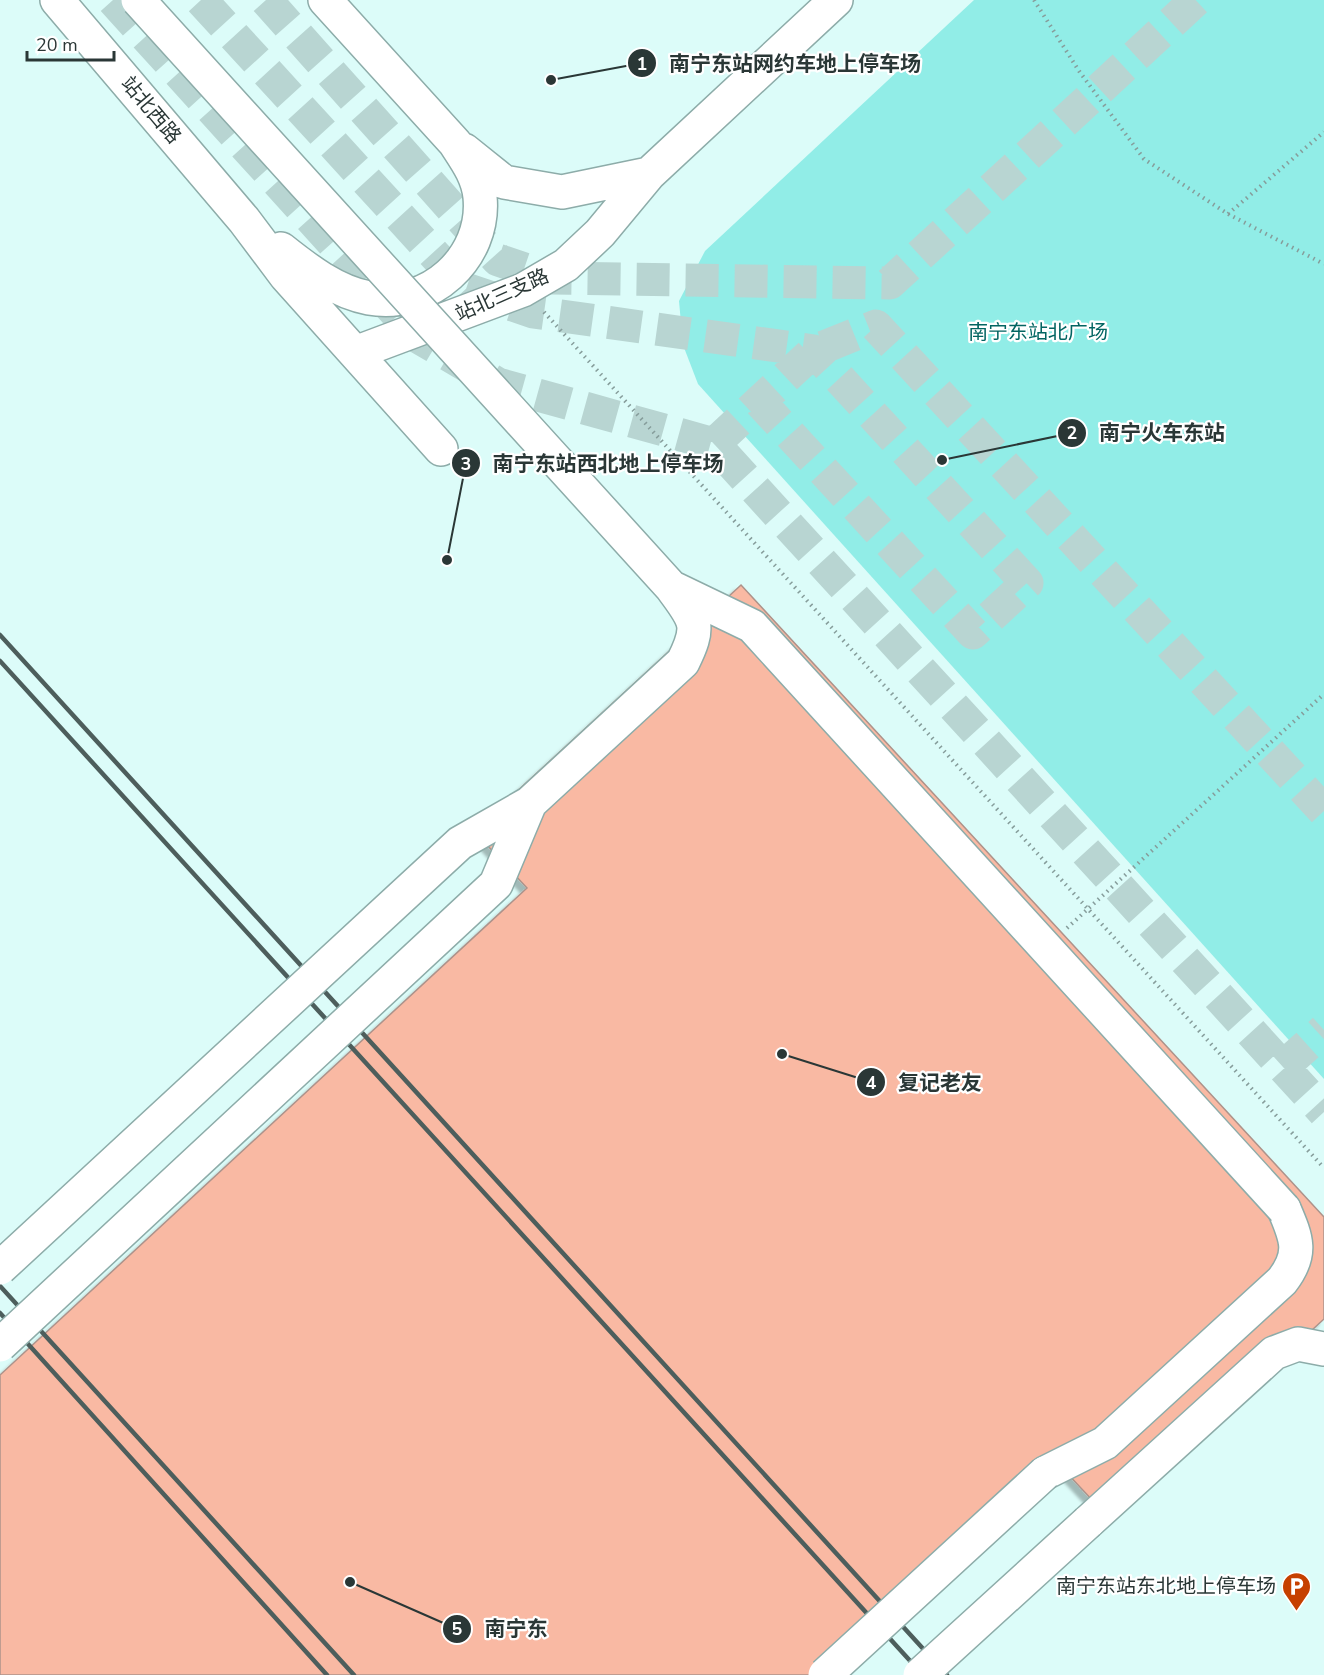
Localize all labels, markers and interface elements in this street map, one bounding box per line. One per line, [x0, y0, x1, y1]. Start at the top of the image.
scale bar [27, 24, 114, 62]
text: 20 m [36, 33, 78, 57]
callout: 南宁东站网约车地上停车场 [627, 44, 933, 83]
text: 南宁东站网约车地上停车场 [669, 50, 921, 78]
text: 1 [637, 52, 647, 76]
street label: 站北西路 [115, 71, 187, 149]
street label: 站北三支路 [451, 262, 553, 328]
park label: 南宁东站北广场 [968, 319, 1108, 346]
callout: 南宁火车东站 [1057, 413, 1237, 452]
text: 南宁火车东站 [1099, 419, 1225, 447]
text: 2 [1067, 421, 1077, 445]
callout: 南宁东站西北地上停车场 [451, 444, 736, 483]
text: 南宁东站西北地上停车场 [493, 450, 724, 478]
text: 3 [461, 452, 471, 476]
callout: 复记老友 [856, 1063, 994, 1102]
text: 复记老友 [898, 1069, 982, 1097]
text: 4 [866, 1071, 877, 1095]
parking icon: 南宁东站东北地上停车场 [1281, 1570, 1313, 1612]
place label: 南宁东站东北地上停车场 [1056, 1573, 1276, 1600]
callout: 南宁东 [442, 1609, 559, 1648]
text: 南宁东 [485, 1615, 548, 1643]
text: 5 [452, 1617, 463, 1641]

